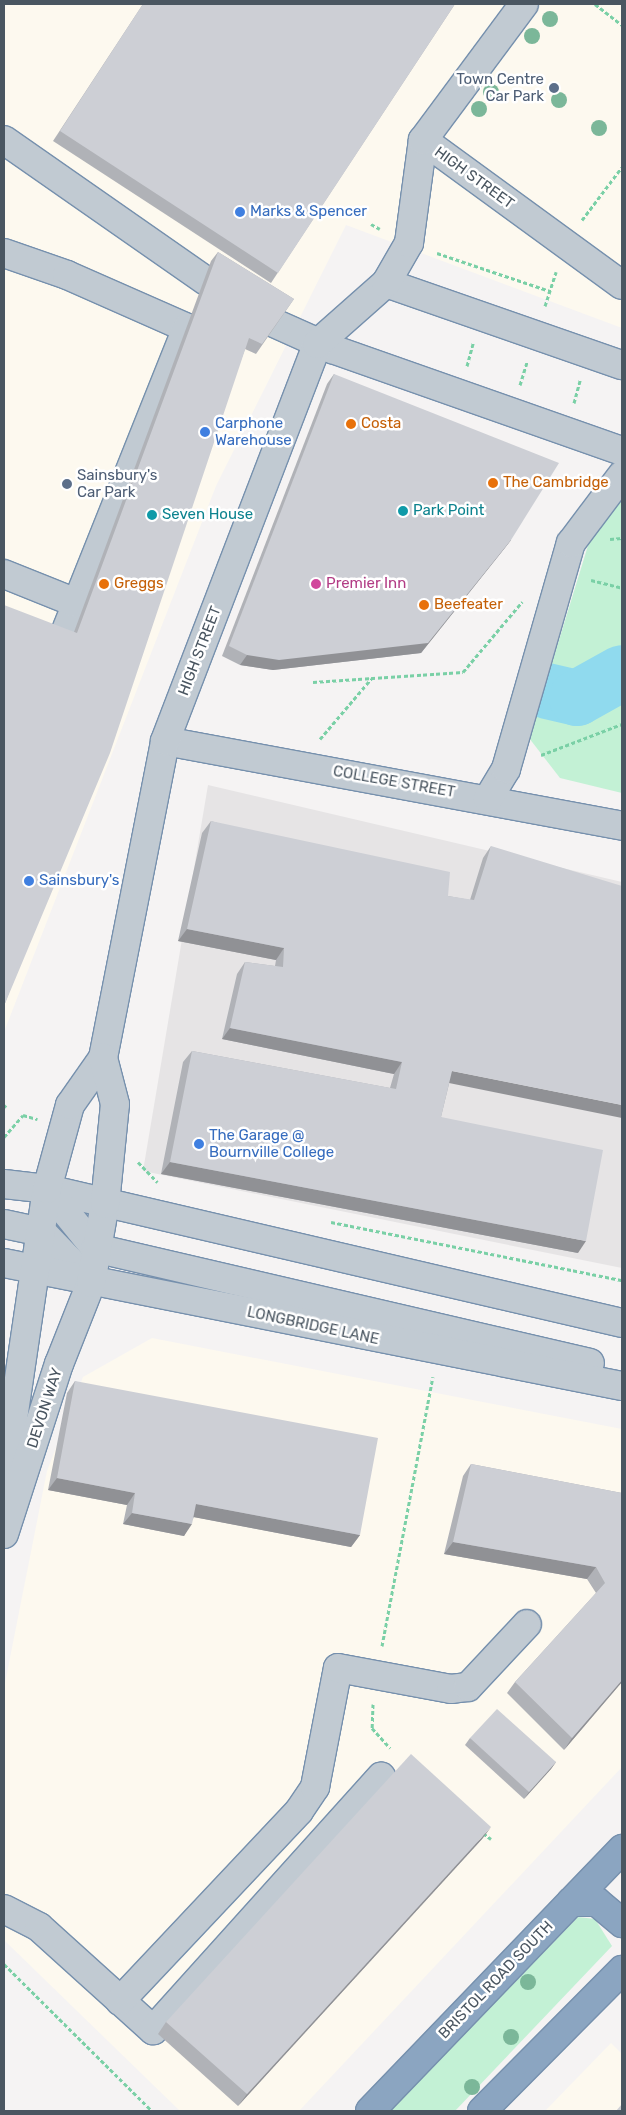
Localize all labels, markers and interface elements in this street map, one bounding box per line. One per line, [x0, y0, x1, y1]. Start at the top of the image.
place label: Town Centre Car Park [456, 70, 544, 105]
marker: Town Centre Car Park [548, 82, 560, 94]
street label: HIGH STREET [431, 143, 517, 213]
place label: Marks & Spencer [250, 203, 367, 221]
marker: Marks & Spencer [234, 206, 246, 218]
place label: Carphone Warehouse [215, 414, 292, 449]
place label: Costa [361, 415, 401, 433]
marker: Costa [345, 418, 357, 430]
marker: Carphone Warehouse [199, 426, 211, 438]
place label: Sainsbury's Car Park [77, 466, 158, 501]
place label: The Cambridge [503, 474, 609, 492]
marker: The Cambridge [487, 477, 499, 489]
marker: Sainsbury's Car Park [61, 478, 73, 490]
place label: Park Point [413, 502, 484, 520]
marker: Park Point [397, 505, 409, 517]
place label: Seven House [162, 506, 253, 524]
marker: Seven House [146, 509, 158, 521]
place label: Greggs [114, 575, 164, 593]
place label: Premier Inn [326, 575, 407, 593]
marker: Greggs [98, 578, 110, 590]
marker: Premier Inn [310, 578, 322, 590]
place label: Beefeater [434, 596, 503, 614]
marker: Beefeater [418, 599, 430, 611]
street label: HIGH STREET [175, 604, 225, 698]
street label: COLLEGE STREET [332, 762, 456, 802]
place label: Sainsbury's [39, 872, 120, 890]
marker: Sainsbury's [23, 875, 35, 887]
place label: The Garage @ Bournville College [209, 1126, 334, 1161]
marker: The Garage @ Bournville College [193, 1138, 205, 1150]
street label: LONGBRIDGE LANE [245, 1303, 381, 1349]
street label: DEVON WAY [24, 1366, 66, 1450]
street label: BRISTOL ROAD SOUTH [435, 1917, 557, 2043]

